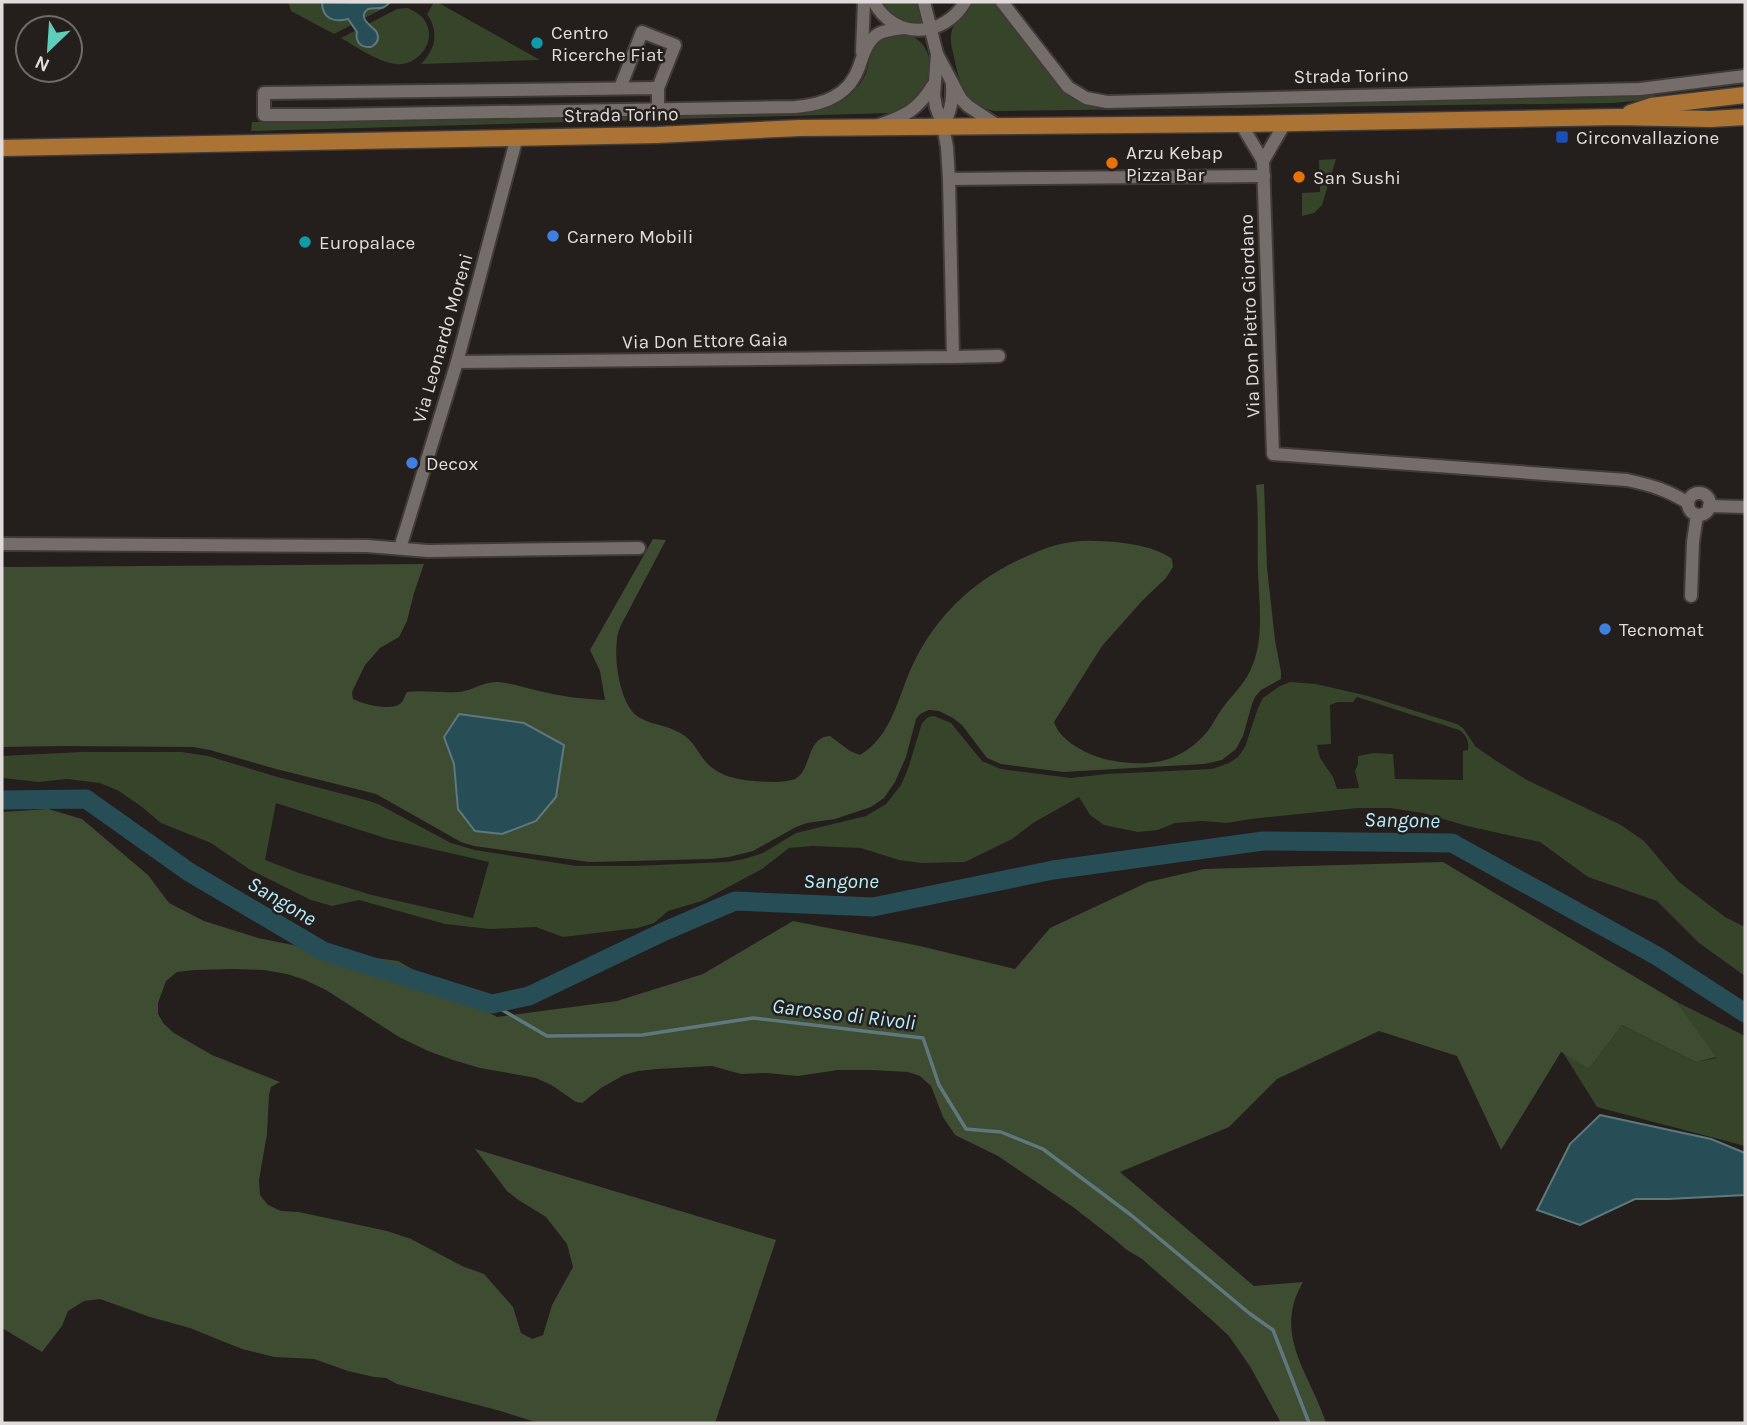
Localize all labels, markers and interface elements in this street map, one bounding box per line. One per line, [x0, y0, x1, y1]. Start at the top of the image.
north arrow [14, 14, 84, 84]
place label: Centro Ricerche Fiat [551, 22, 664, 66]
marker: Centro Ricerche Fiat [529, 35, 545, 51]
text: N [31, 51, 53, 76]
street label: Strada Torino [1293, 64, 1409, 88]
street label: Strada Torino [563, 103, 679, 127]
place label: Circonvallazione [1576, 127, 1719, 149]
marker: Circonvallazione [1554, 129, 1570, 145]
place label: Arzu Kebap Pizza Bar [1126, 142, 1223, 186]
marker: Arzu Kebap Pizza Bar [1104, 155, 1120, 171]
place label: San Sushi [1313, 167, 1401, 189]
marker: San Sushi [1291, 169, 1307, 185]
street label: Via Don Pietro Giordano [1235, 214, 1265, 418]
place label: Carnero Mobili [567, 226, 693, 248]
marker: Carnero Mobili [545, 228, 561, 244]
place label: Europalace [319, 232, 415, 254]
marker: Europalace [297, 234, 313, 250]
street label: Via Leonardo Moreni [408, 251, 478, 426]
street label: Via Don Ettore Gaia [622, 329, 788, 353]
place label: Decox [426, 453, 478, 475]
marker: Decox [404, 455, 420, 471]
place label: Tecnomat [1619, 619, 1704, 641]
marker: Tecnomat [1597, 621, 1613, 637]
water label: Sangone [1364, 807, 1440, 833]
water label: Sangone [803, 869, 879, 893]
water label: Sangone [243, 871, 321, 931]
water label: Garosso di Rivoli [771, 993, 917, 1035]

